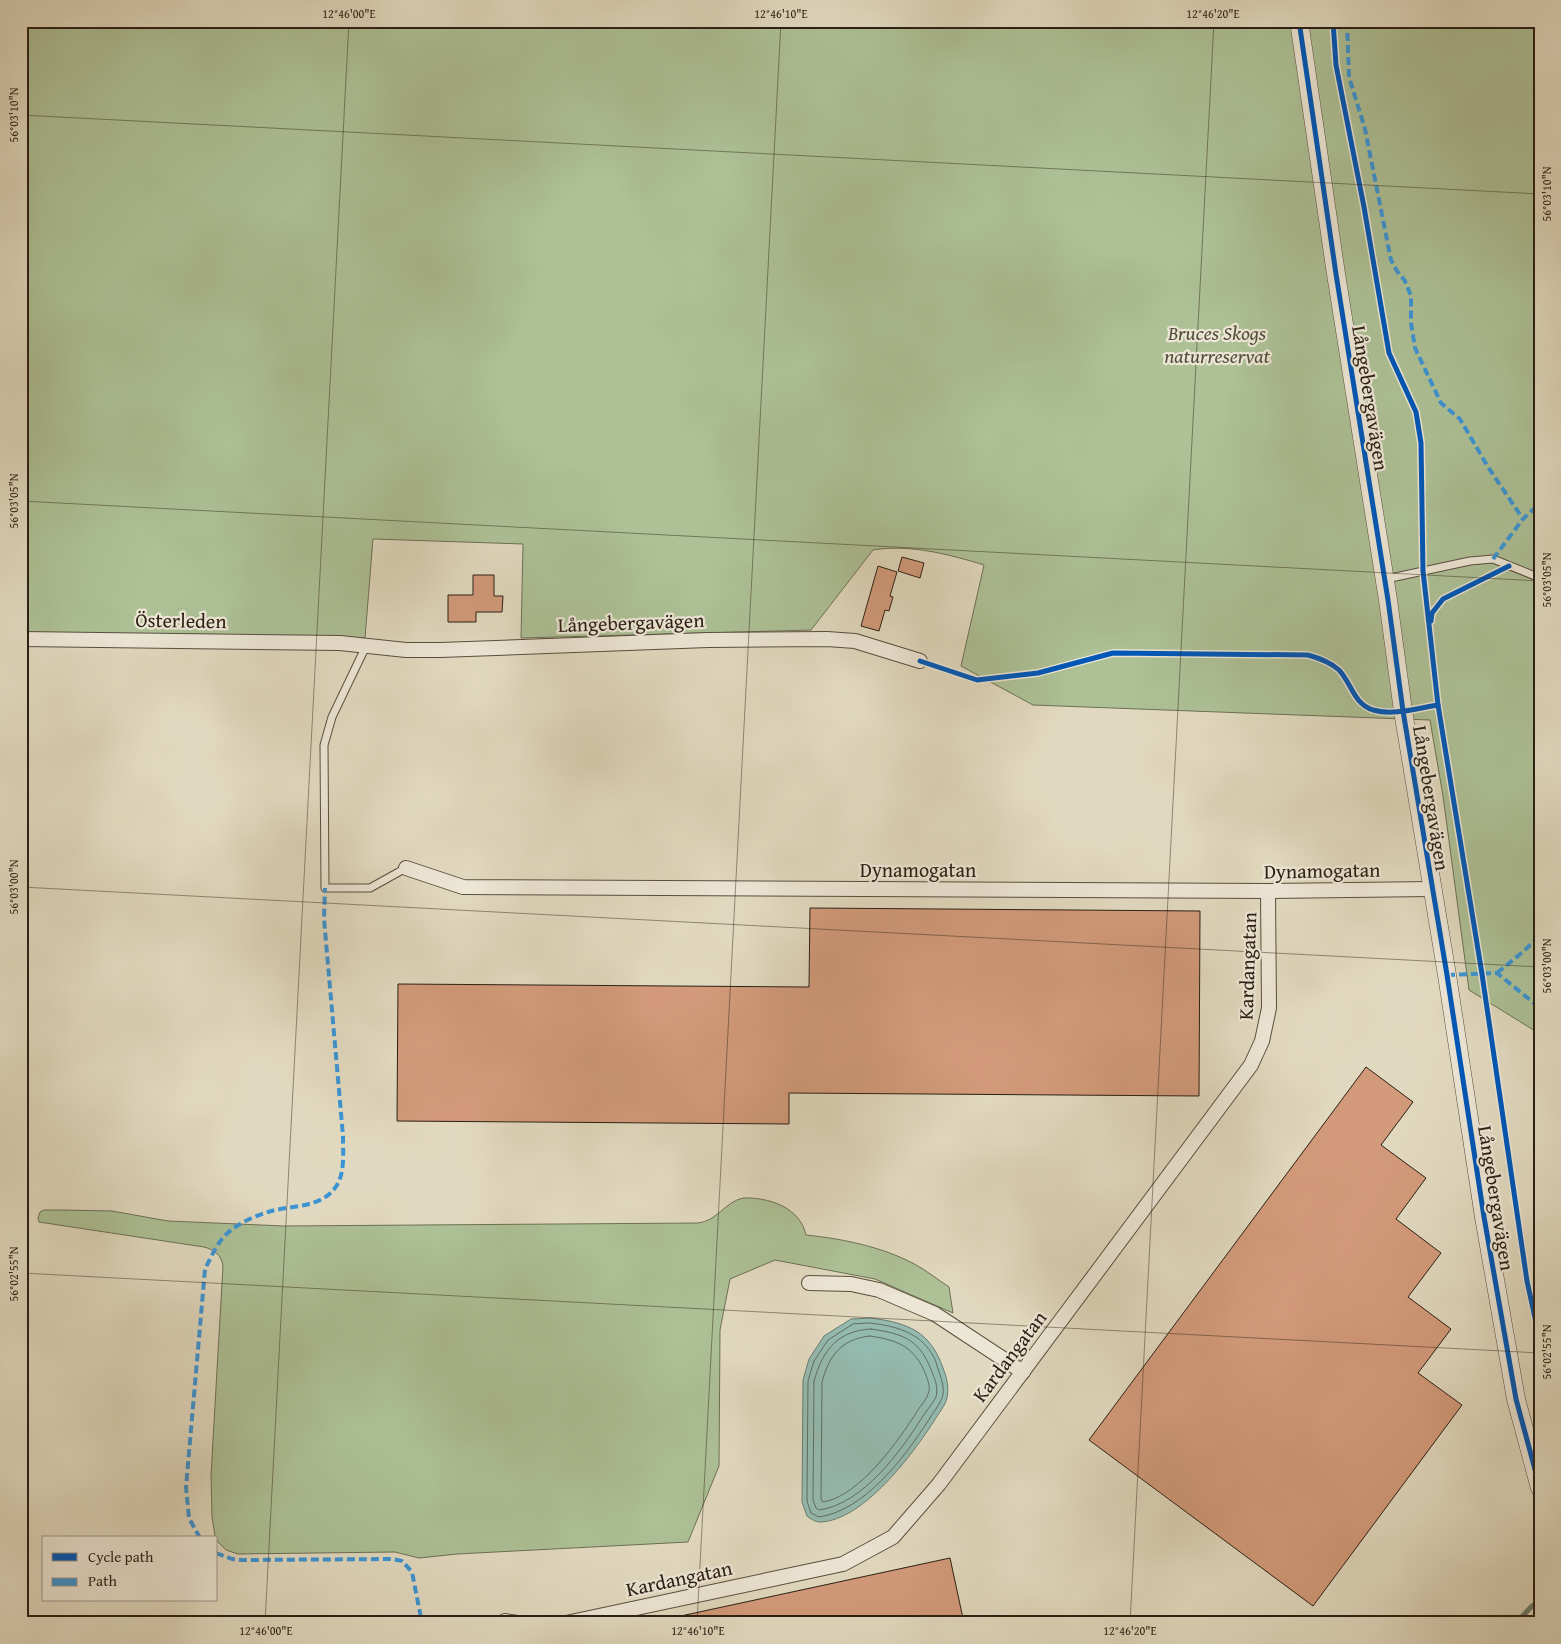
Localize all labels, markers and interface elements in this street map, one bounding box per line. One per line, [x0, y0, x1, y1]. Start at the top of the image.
text: 12°46'00"E [322, 5, 376, 22]
text: 12°46'10"E [754, 5, 808, 22]
text: 12°46'20"E [1186, 5, 1240, 22]
text: 56°03'10"N [5, 87, 22, 143]
text: 56°03'10"N [1538, 166, 1555, 222]
park label: Bruces Skogs naturreservat [1164, 318, 1270, 370]
street label: Långebergavägen [1345, 323, 1397, 473]
text: 56°03'05"N [5, 473, 22, 529]
text: 56°03'05"N [1538, 552, 1555, 608]
street label: Österleden [135, 605, 227, 635]
street label: Långebergavägen [557, 605, 705, 639]
street label: Långebergavägen [1406, 723, 1458, 873]
street label: Dynamogatan [1264, 854, 1380, 886]
street label: Dynamogatan [860, 855, 976, 884]
text: 56°03'00"N [5, 859, 22, 915]
street label: Kardangatan [1231, 912, 1263, 1020]
text: 56°03'00"N [1538, 938, 1555, 994]
street label: Långebergavägen [1471, 1123, 1523, 1273]
text: 56°02'55"N [5, 1246, 22, 1302]
street label: Kardangatan [965, 1304, 1053, 1408]
text: 56°02'55"N [1538, 1324, 1555, 1380]
legend [42, 1536, 218, 1602]
text: Cycle path [88, 1546, 154, 1567]
street label: Kardangatan [623, 1553, 735, 1603]
text: Path [88, 1570, 117, 1591]
text: 12°46'00"E [239, 1622, 293, 1639]
text: 12°46'10"E [671, 1622, 725, 1639]
text: 12°46'20"E [1103, 1622, 1157, 1639]

